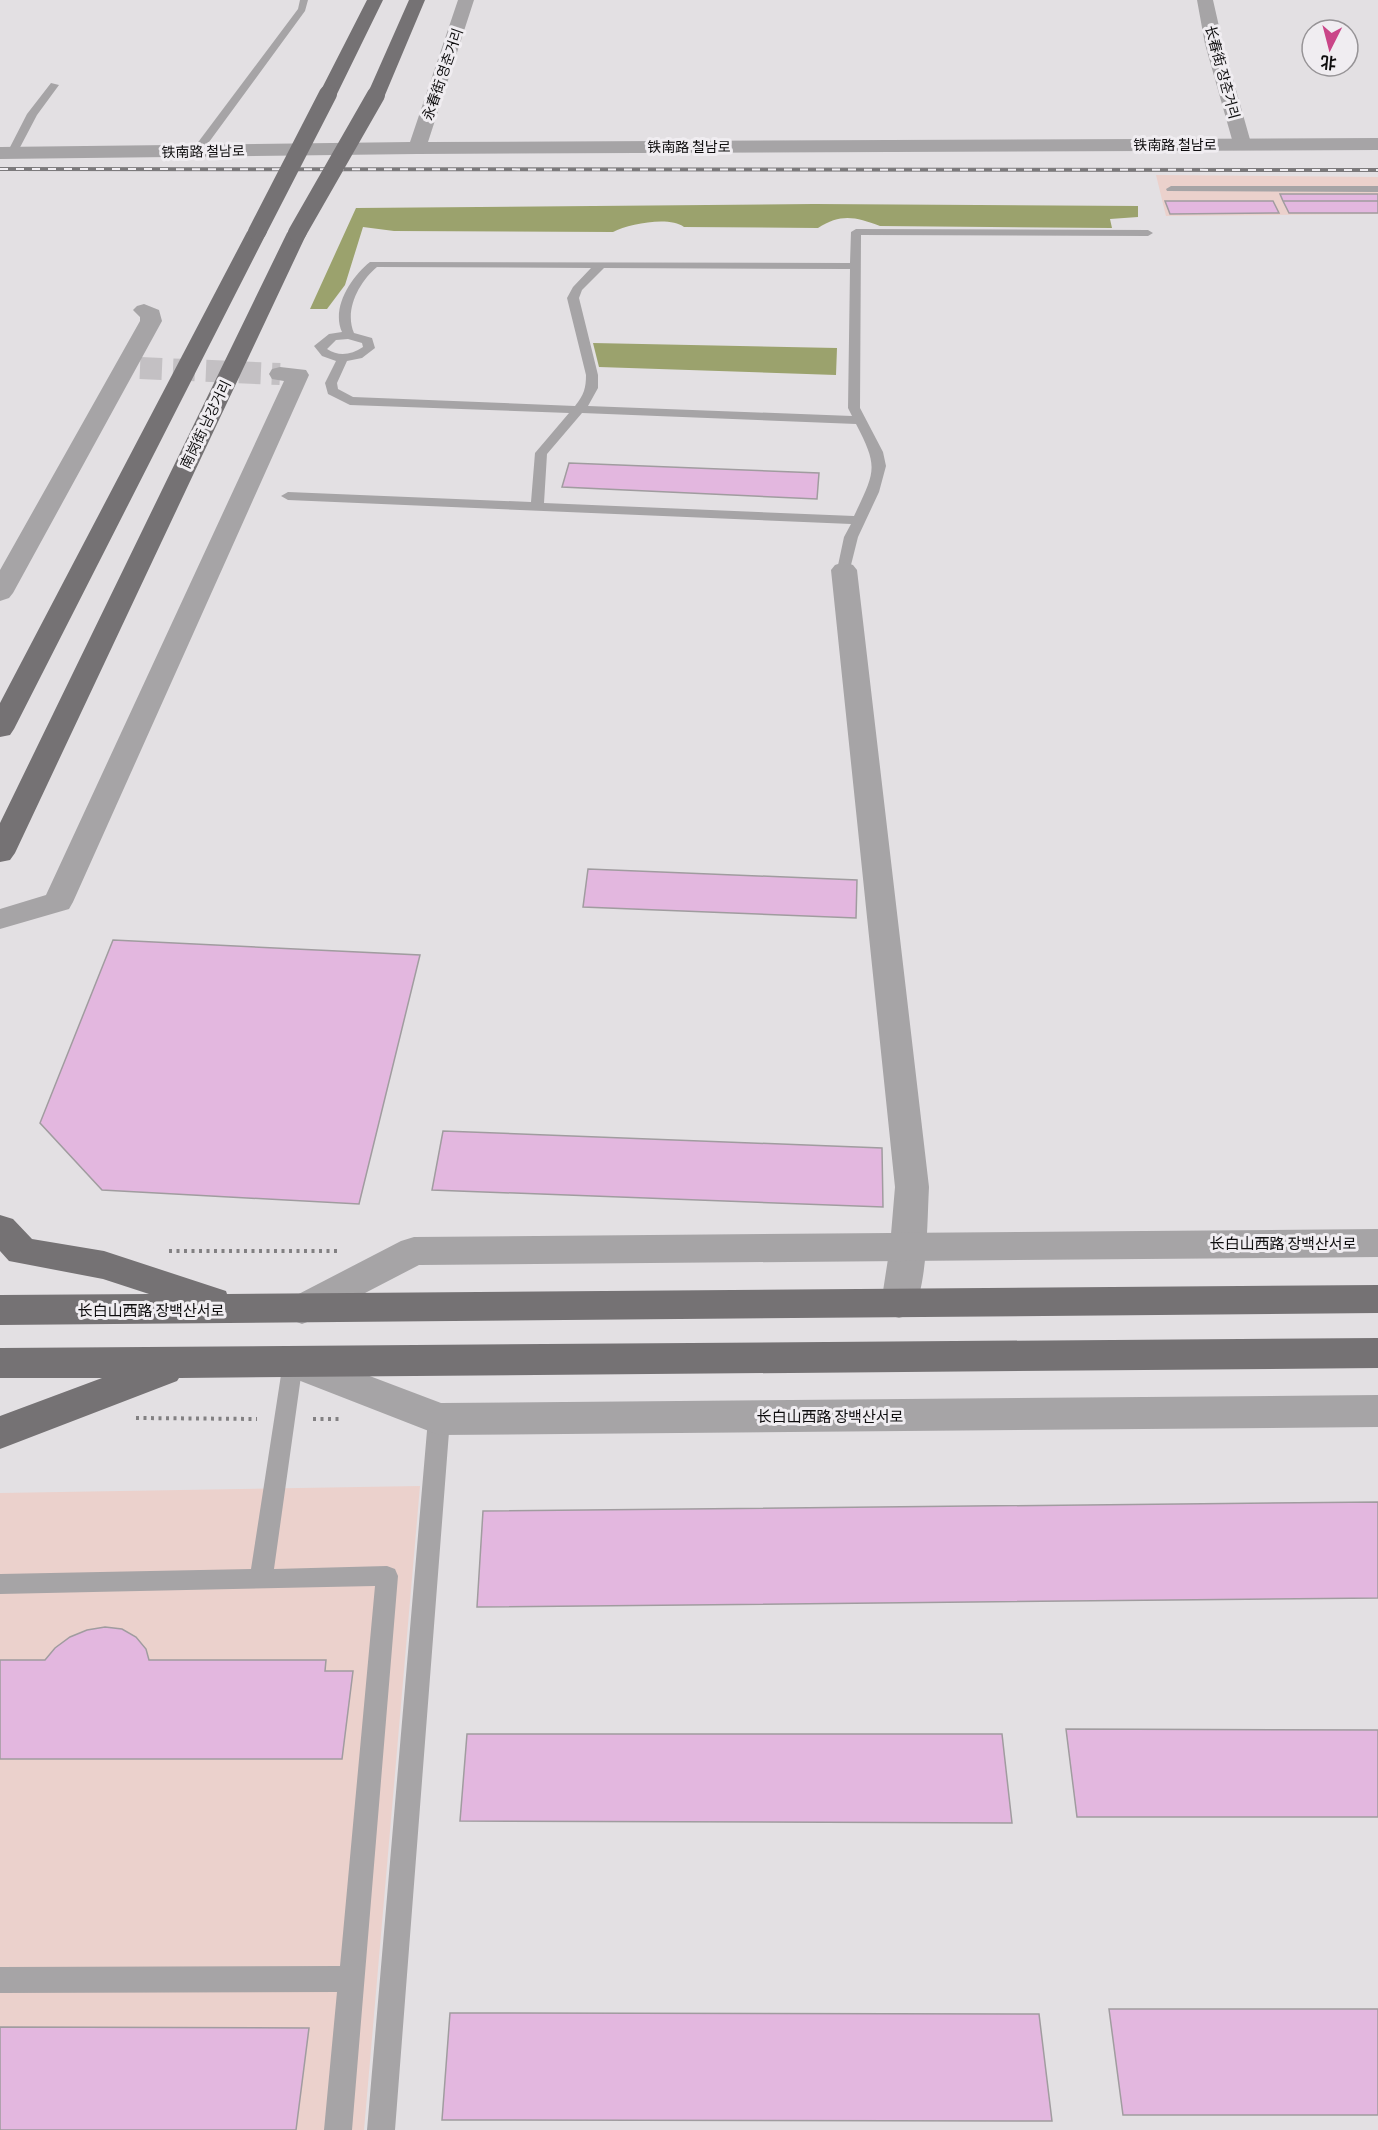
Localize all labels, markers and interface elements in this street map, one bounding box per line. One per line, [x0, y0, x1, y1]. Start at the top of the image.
north arrow [1300, 18, 1360, 78]
street label: 长春街 장춘거리 [1202, 23, 1244, 121]
street label: 永春街 영춘거리 [418, 26, 466, 122]
text: 北 [1319, 53, 1337, 74]
street label: 铁南路 철남로 [1133, 136, 1217, 153]
street label: 铁南路 철남로 [647, 138, 731, 155]
street label: 铁南路 철남로 [161, 142, 245, 160]
street label: 南岗街 남강거리 [176, 377, 234, 471]
street label: 长白山西路 장백산서로 [1209, 1234, 1357, 1252]
street label: 长白山西路 장백산서로 [77, 1301, 225, 1319]
street label: 长白山西路 장백산서로 [756, 1407, 904, 1425]

